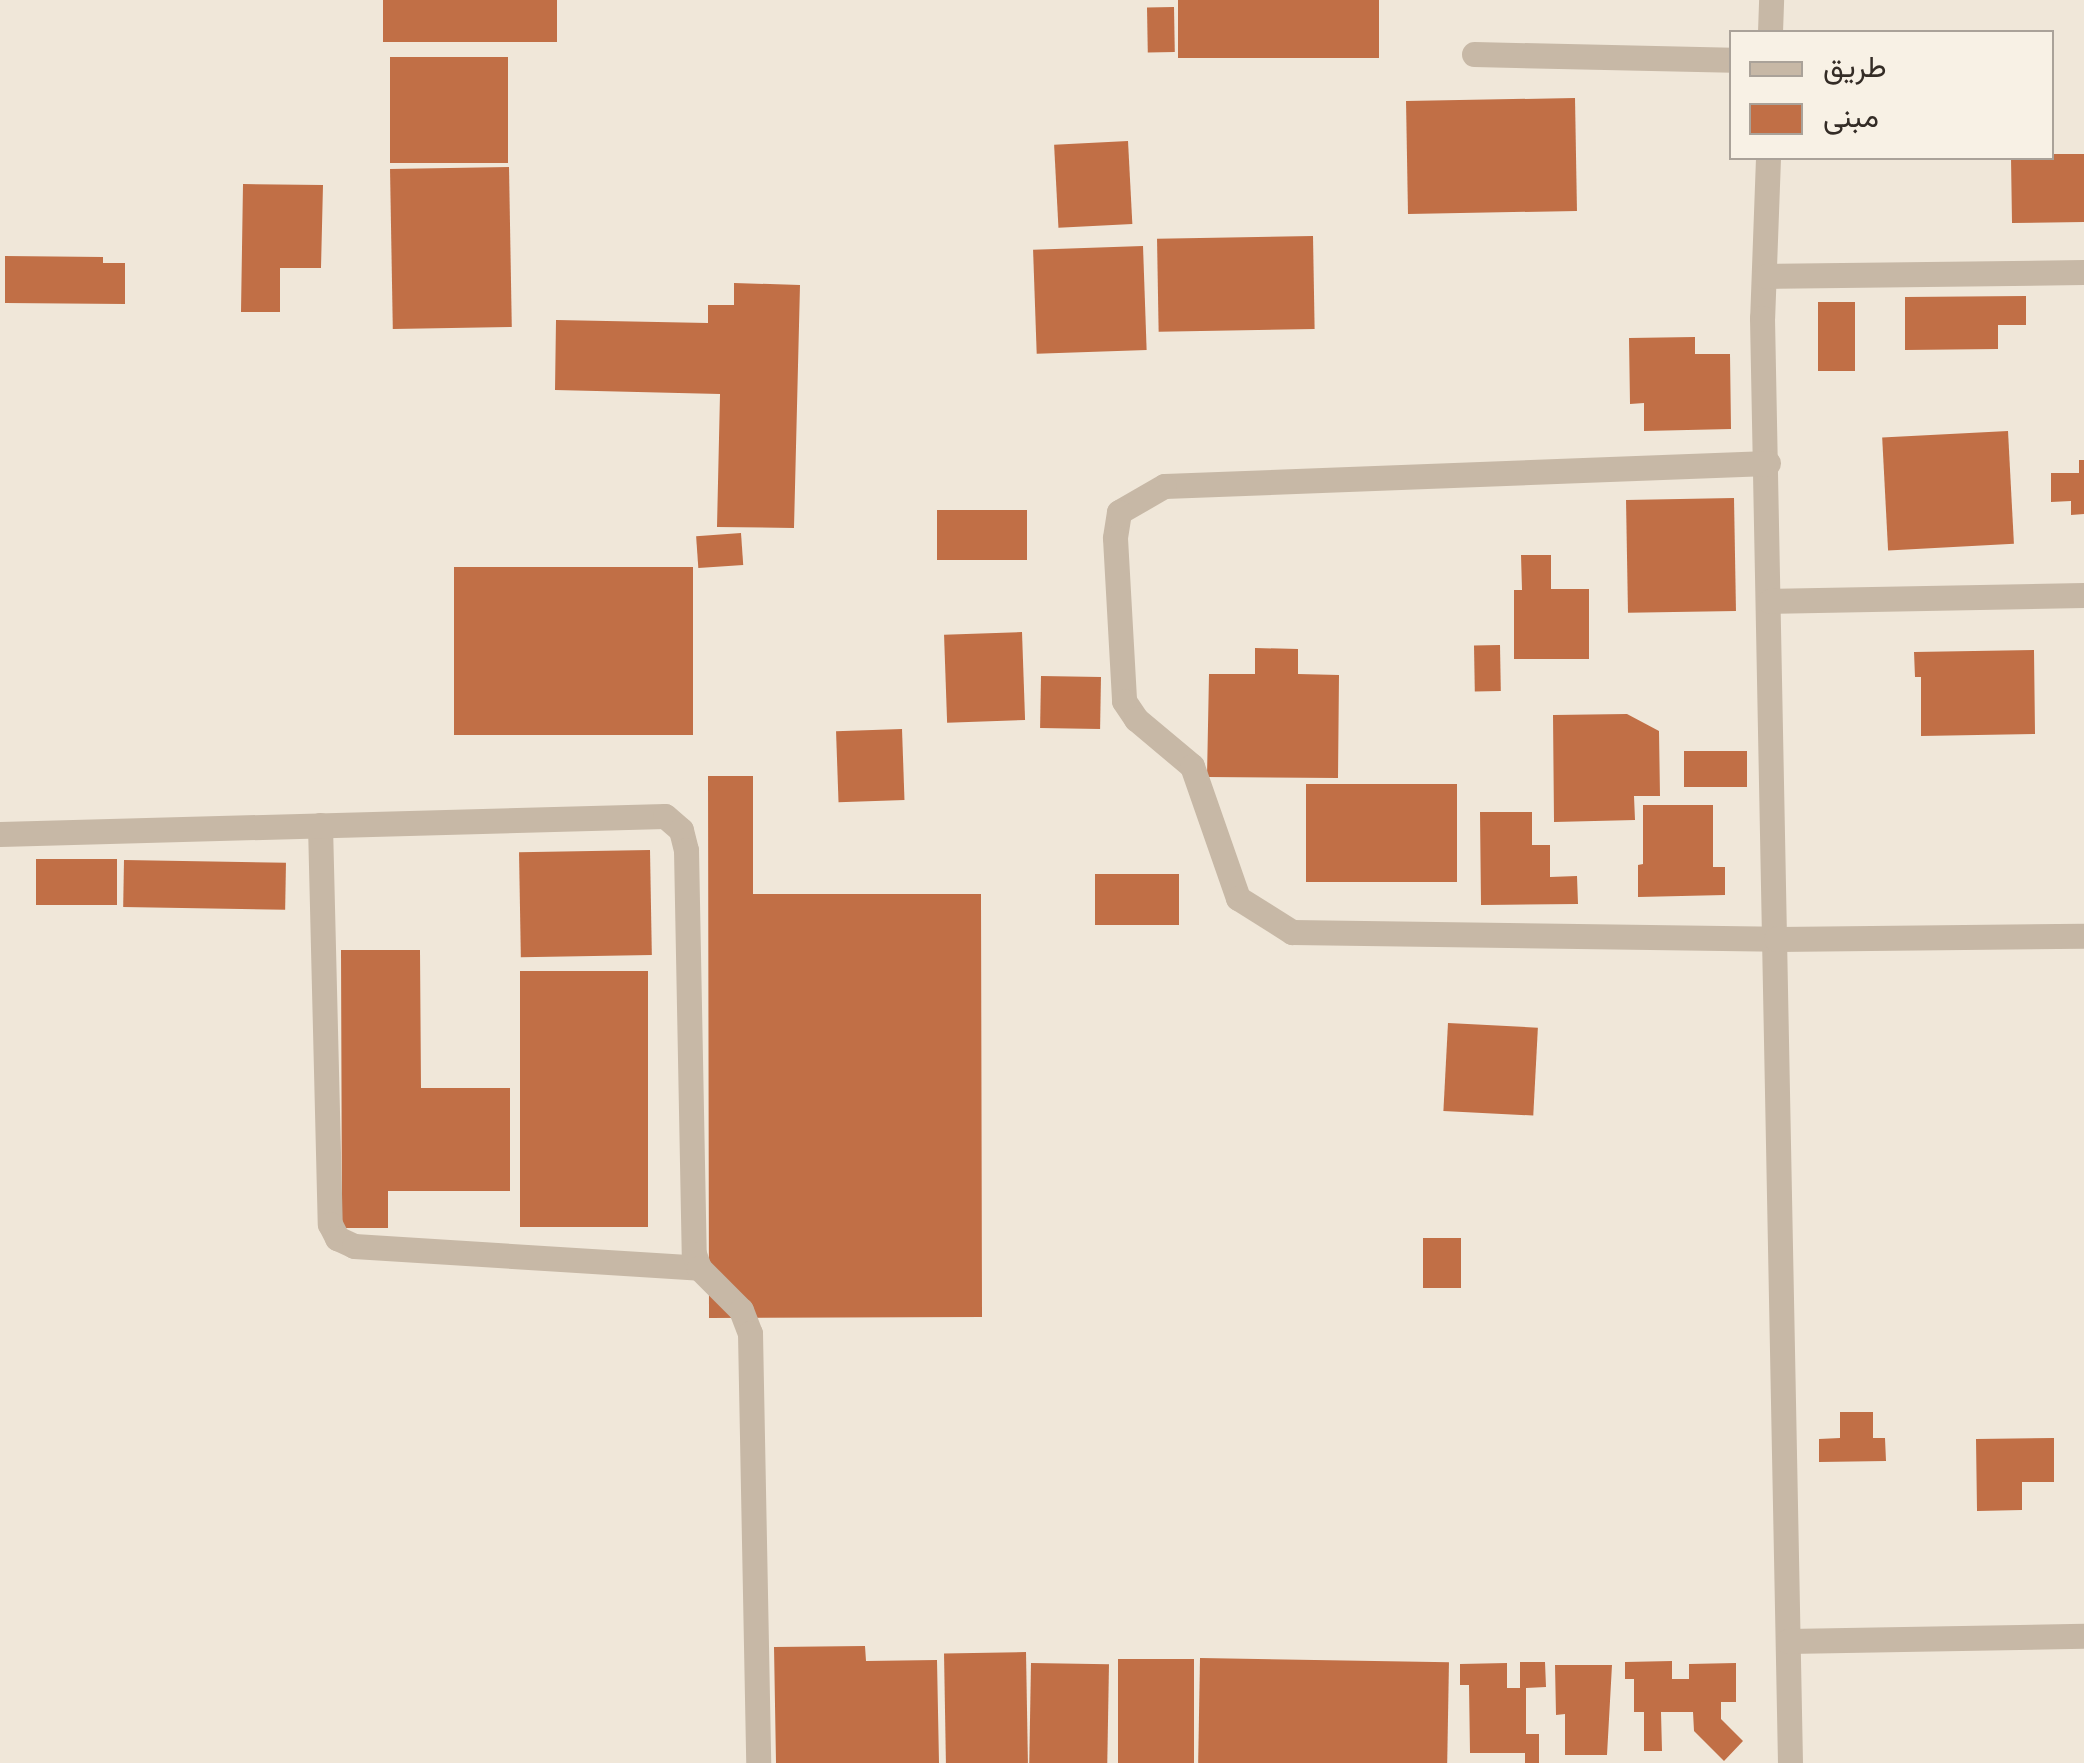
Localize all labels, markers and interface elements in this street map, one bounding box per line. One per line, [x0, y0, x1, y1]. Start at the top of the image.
legend [1729, 30, 2054, 160]
text: طريق [1823, 47, 1887, 88]
text: مبنى [1823, 97, 1879, 138]

